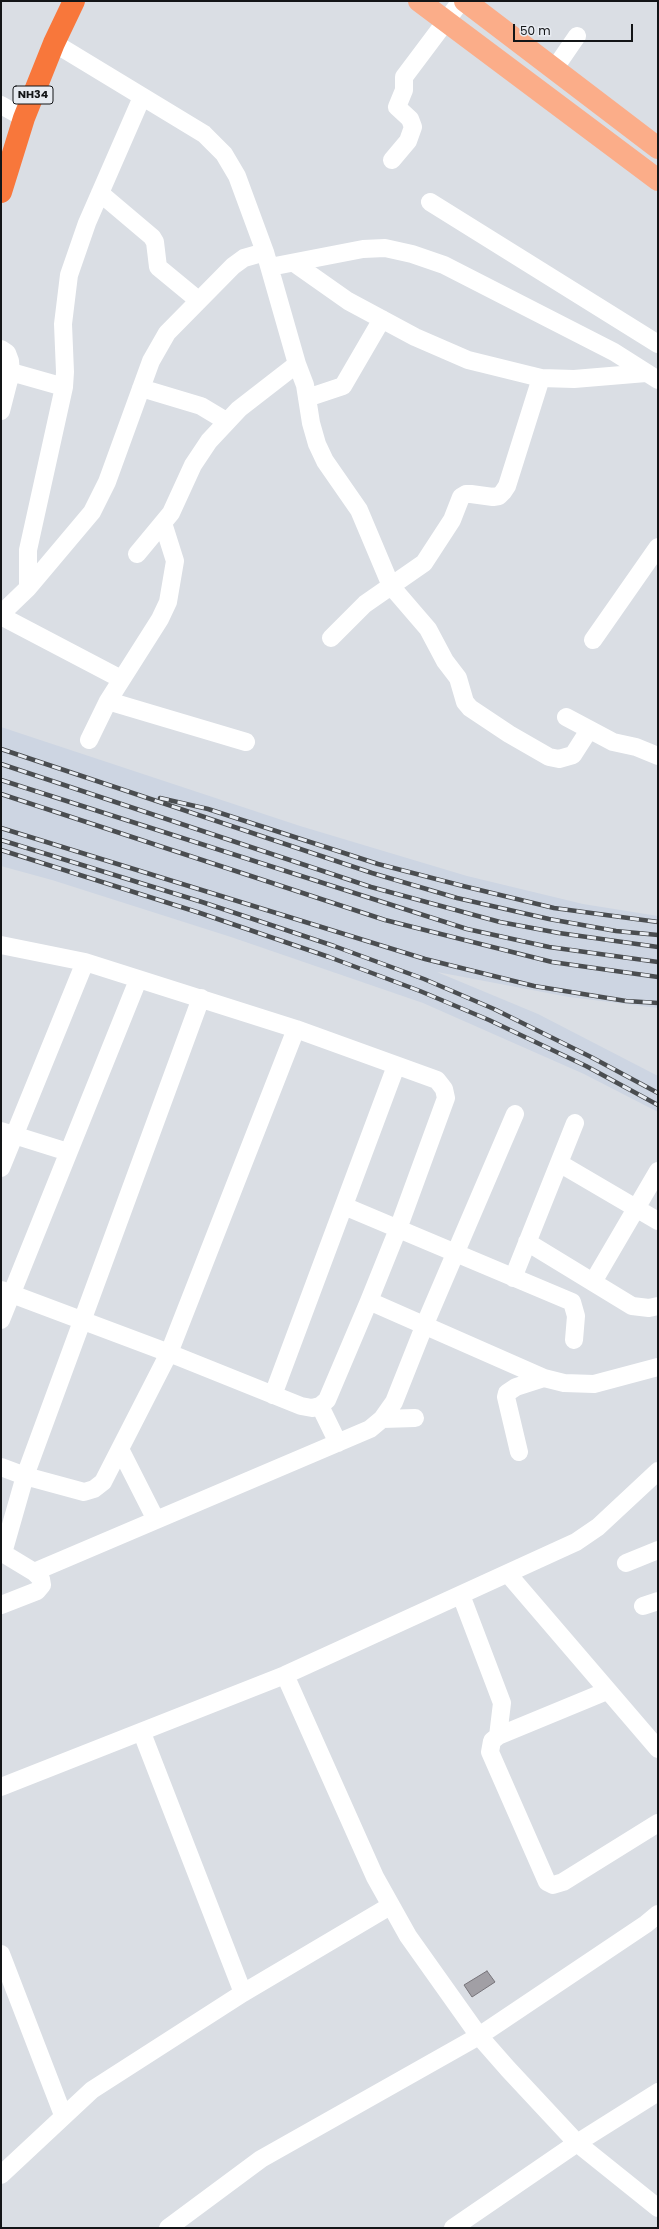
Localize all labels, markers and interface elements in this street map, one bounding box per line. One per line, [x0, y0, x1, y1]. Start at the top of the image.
scale bar [515, 16, 635, 42]
text: 50 m [520, 22, 551, 39]
road number: NH34 [13, 86, 53, 104]

